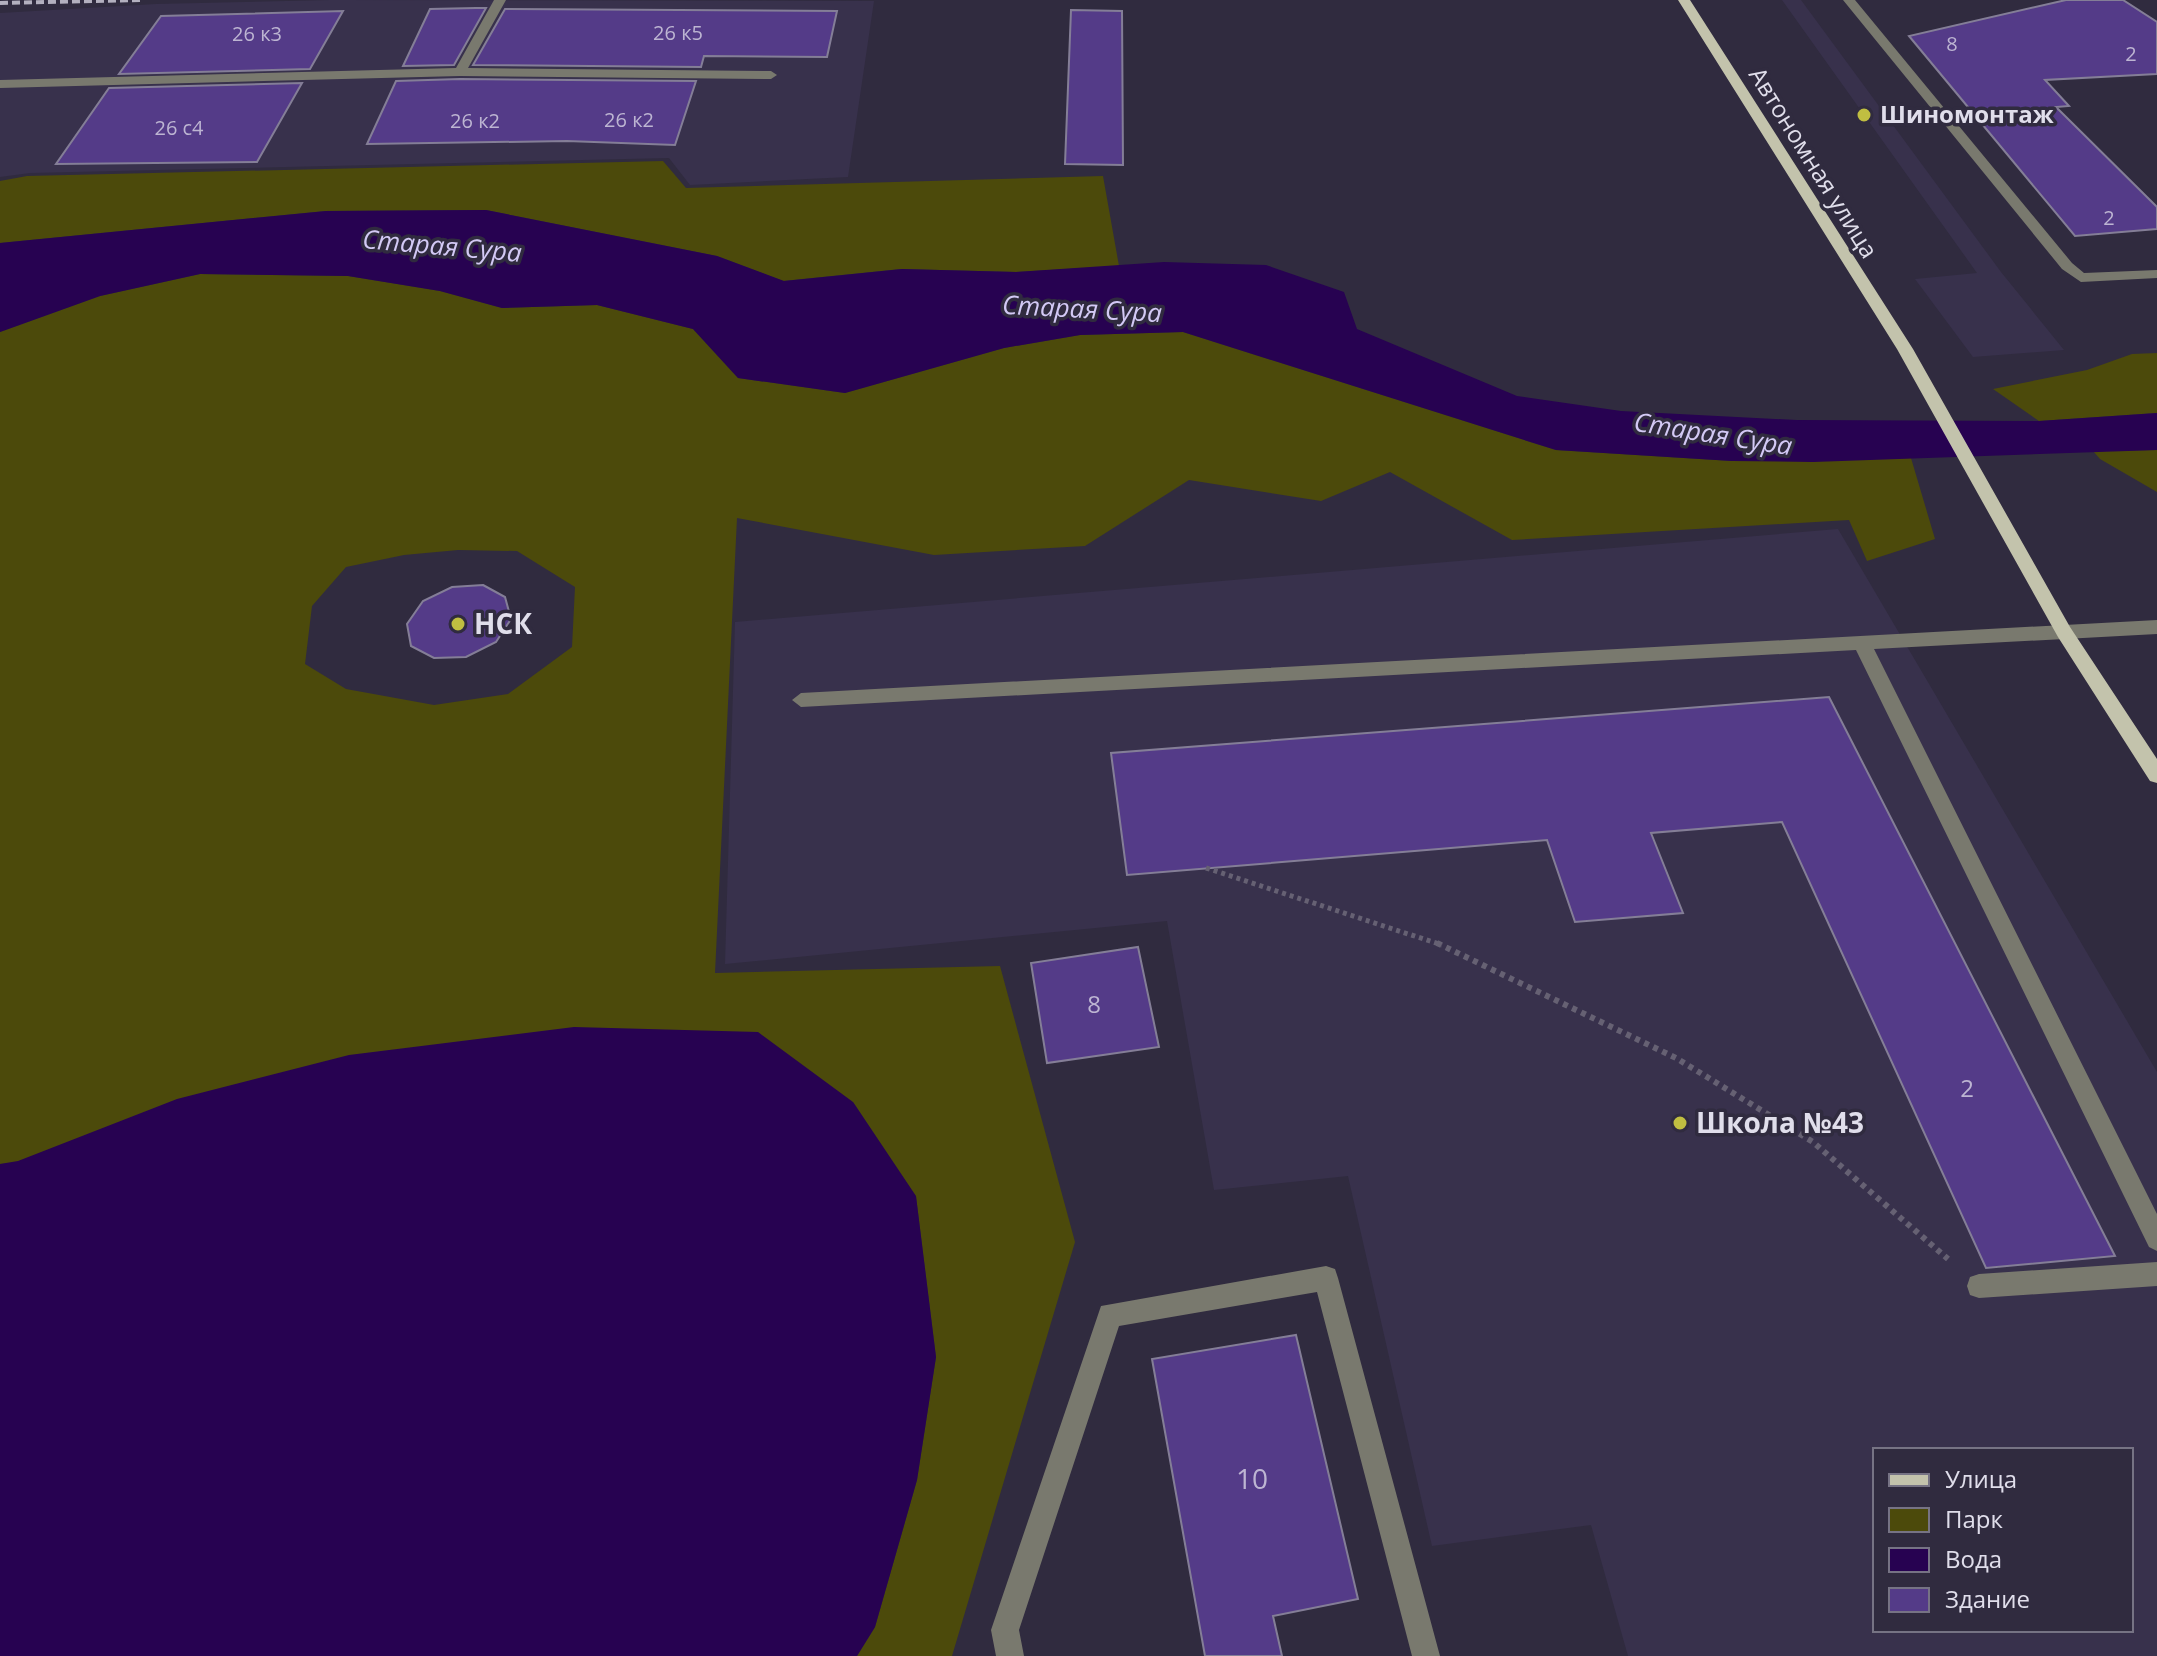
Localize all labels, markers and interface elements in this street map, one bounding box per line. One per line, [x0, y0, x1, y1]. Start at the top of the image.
house number: 26 к5 [653, 19, 703, 46]
house number: 26 к3 [232, 20, 282, 47]
house number: 8 [1946, 30, 1958, 57]
house number: 2 [2125, 40, 2137, 67]
street label: Автономная улица [1742, 60, 1886, 264]
place label: Шиномонтаж [1880, 97, 2054, 130]
house number: 26 к2 [604, 106, 654, 133]
marker: Шиномонтаж [1855, 106, 1873, 124]
house number: 26 к2 [450, 107, 500, 134]
house number: 26 с4 [154, 114, 204, 141]
house number: 2 [2103, 204, 2115, 231]
water label: Старая Сура [361, 220, 524, 270]
water label: Старая Сура [1001, 286, 1163, 330]
water label: Старая Сура [1631, 403, 1795, 463]
place label: НСК [474, 604, 532, 642]
marker: НСК [449, 615, 467, 633]
house number: 8 [1087, 987, 1101, 1020]
house number: 2 [1960, 1071, 1974, 1104]
place label: Школа №43 [1696, 1103, 1864, 1141]
marker: Школа №43 [1671, 1114, 1689, 1132]
legend [1873, 1448, 2133, 1632]
house number: 10 [1236, 1459, 1268, 1497]
text: Улица [1945, 1462, 2017, 1495]
text: Парк [1945, 1502, 2003, 1535]
text: Вода [1945, 1542, 2002, 1575]
text: Здание [1945, 1582, 2030, 1615]

